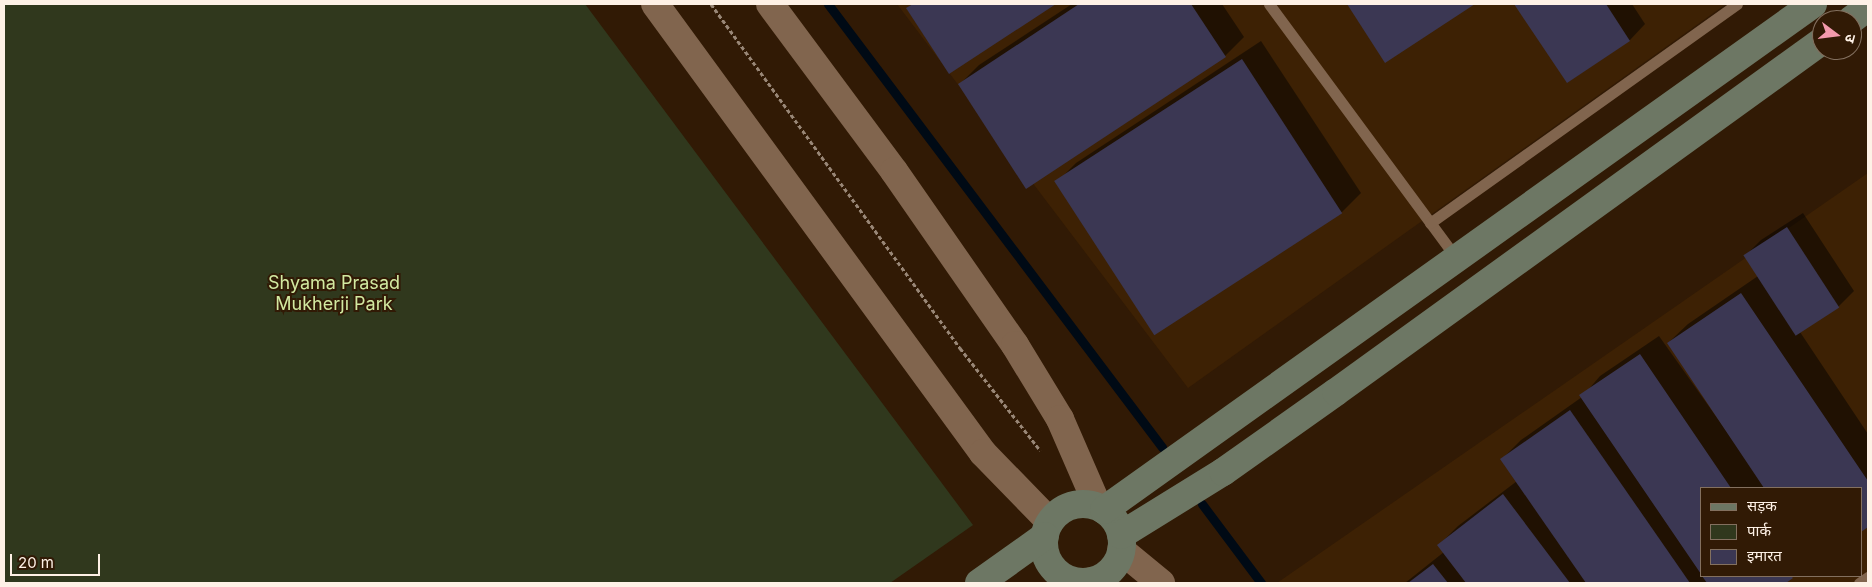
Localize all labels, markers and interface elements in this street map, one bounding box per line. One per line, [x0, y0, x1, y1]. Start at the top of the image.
north arrow [1812, 10, 1862, 60]
text: उ [1842, 33, 1860, 45]
park label: Shyama Prasad Mukherji Park [268, 273, 400, 316]
legend [1700, 487, 1862, 577]
text: सड़क [1747, 496, 1777, 515]
text: पार्क [1747, 521, 1771, 540]
scale bar [12, 544, 102, 576]
text: इमारत [1747, 546, 1782, 565]
text: 20 m [18, 553, 54, 572]

